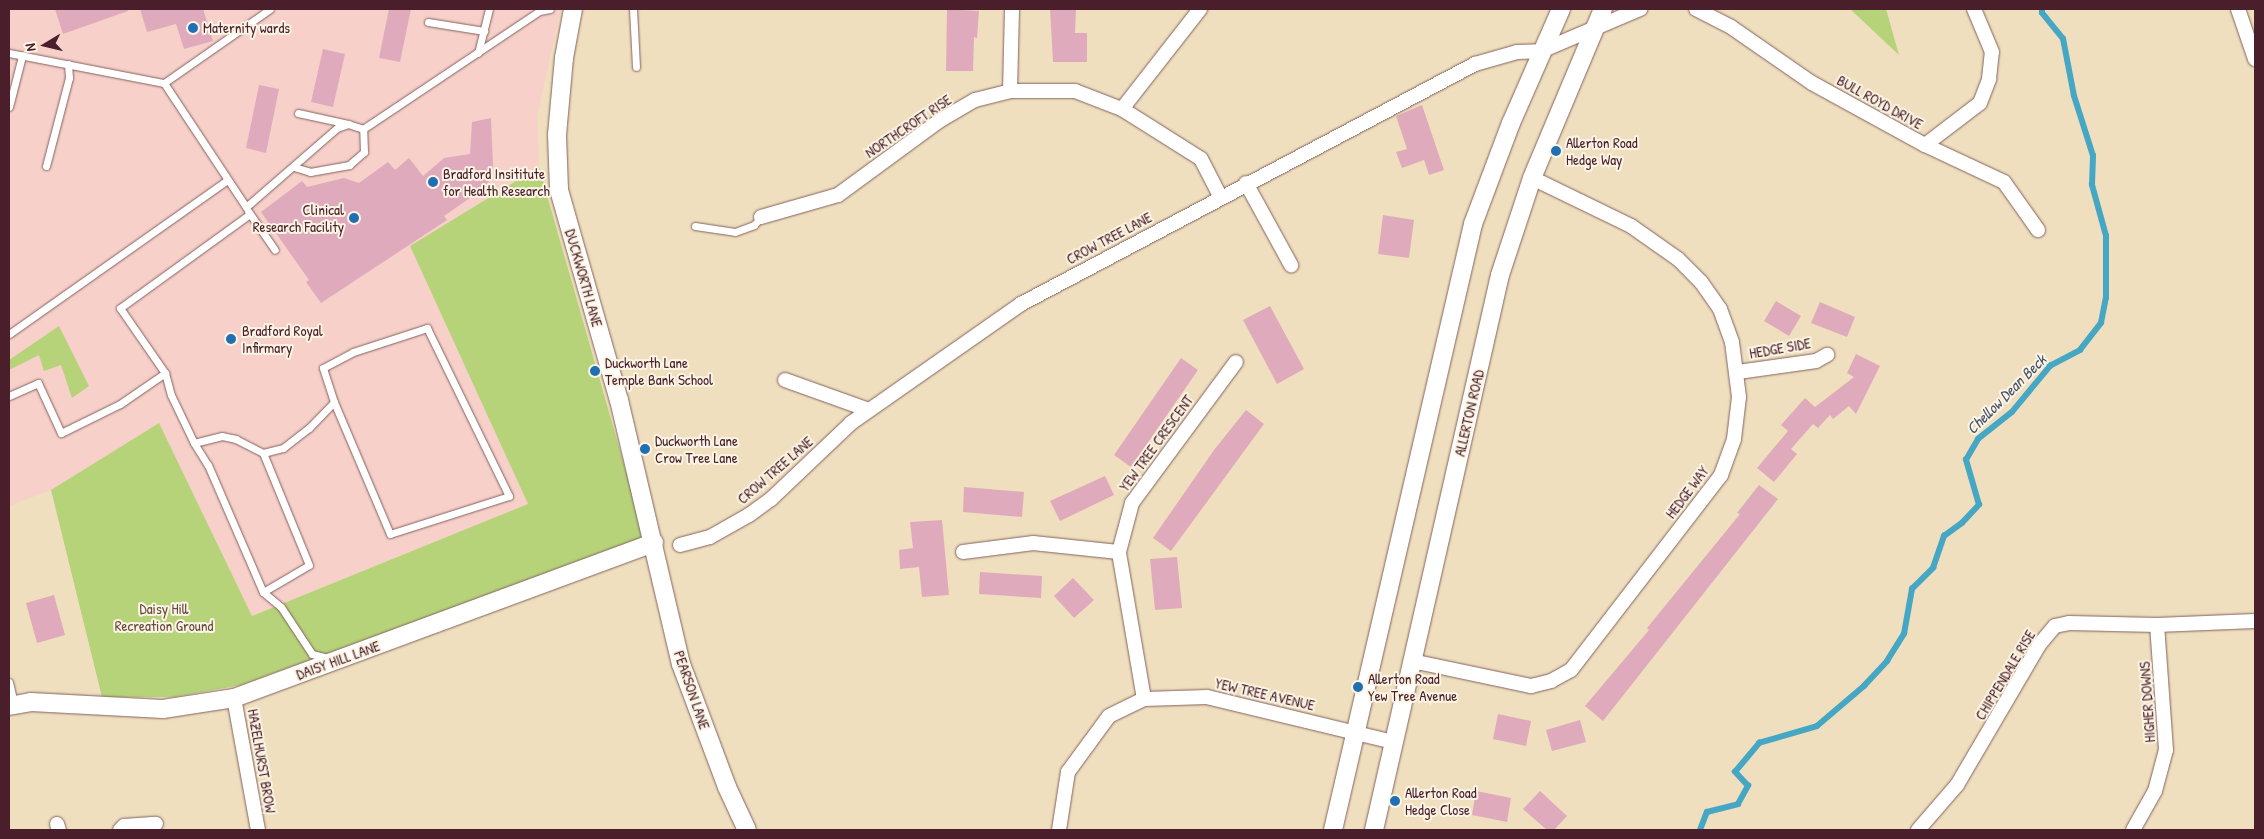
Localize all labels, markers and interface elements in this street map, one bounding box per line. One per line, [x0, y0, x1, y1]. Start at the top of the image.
place label: Maternity wards [203, 19, 290, 37]
north arrow [20, 20, 70, 70]
marker: Maternity wards [187, 22, 199, 34]
text: N [20, 42, 40, 53]
street label: BULL ROYD DRIVE [1834, 71, 1926, 133]
street label: NORTHCROFT RISE [861, 90, 955, 162]
place label: Allerton Road Hedge Way [1566, 133, 1638, 168]
marker: Allerton Road Hedge Way [1550, 145, 1562, 157]
place label: Bradford Insititute for Health Research [443, 164, 550, 199]
marker: Bradford Insititute for Health Research [427, 176, 439, 188]
place label: Clinical Research Facility [253, 200, 344, 235]
street label: CROW TREE LANE [1063, 208, 1155, 268]
marker: Clinical Research Facility [348, 212, 360, 224]
street label: DUCKWORTH LANE [561, 227, 607, 329]
place label: Bradford Royal Infirmary [242, 321, 323, 356]
marker: Bradford Royal Infirmary [224, 332, 238, 346]
street label: HEDGE SIDE [1748, 334, 1812, 362]
water label: Chellow Dean Beck [1962, 350, 2050, 438]
place label: Duckworth Lane Temple Bank School [605, 353, 713, 388]
marker: Duckworth Lane Temple Bank School [589, 365, 601, 377]
street label: ALLERTON ROAD [1450, 368, 1488, 458]
street label: YEW TREE CRESCENT [1115, 391, 1197, 495]
place label: Duckworth Lane Crow Tree Lane [655, 431, 738, 466]
street label: CROW TREE LANE [734, 432, 816, 508]
marker: Duckworth Lane Crow Tree Lane [639, 443, 651, 455]
street label: HEDGE WAY [1661, 462, 1713, 522]
park label: Daisy Hill Recreation Ground [115, 599, 213, 634]
street label: CHIPPENDALE RISE [1971, 627, 2039, 723]
street label: DAISY HILL LANE [294, 637, 382, 683]
street label: PEARSON LANE [670, 648, 714, 732]
street label: HIGHER DOWNS [2135, 661, 2159, 743]
place label: Allerton Road Yew Tree Avenue [1368, 669, 1457, 704]
street label: YEW TREE AVENUE [1213, 674, 1317, 714]
marker: Allerton Road Yew Tree Avenue [1352, 681, 1364, 693]
street label: HAZELHURST BROW [244, 707, 280, 815]
place label: Allerton Road Hedge Close [1405, 783, 1477, 818]
marker: Allerton Road Hedge Close [1389, 795, 1401, 807]

